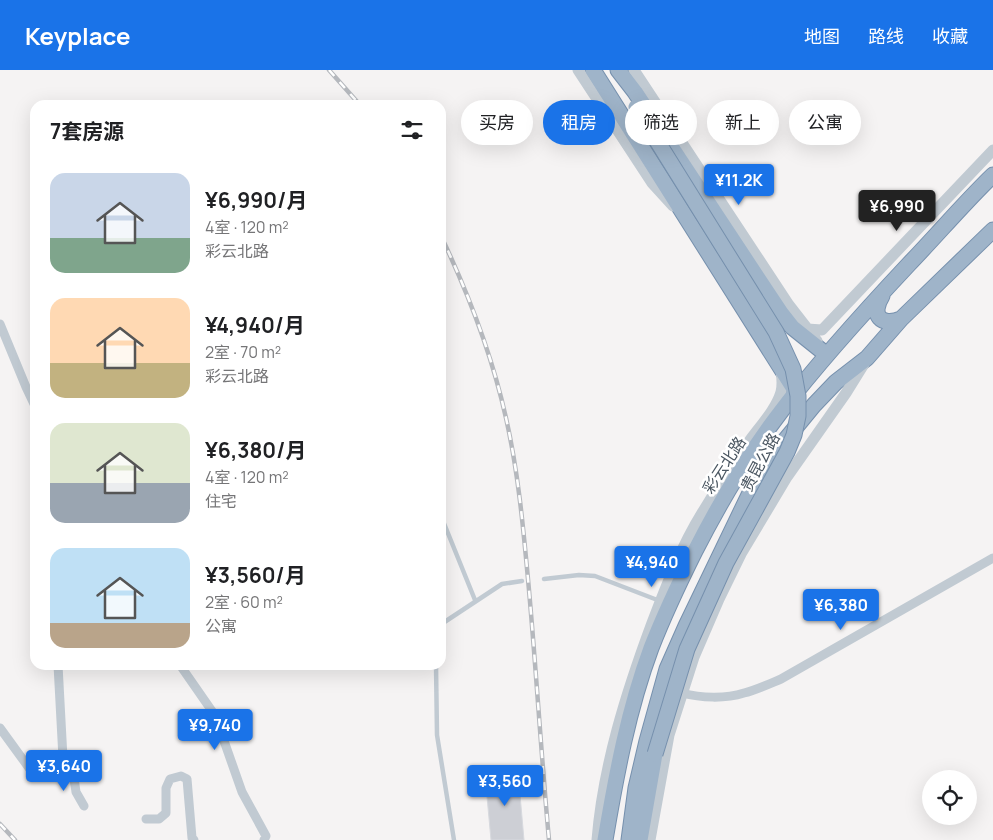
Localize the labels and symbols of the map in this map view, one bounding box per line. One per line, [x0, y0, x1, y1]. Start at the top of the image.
pin: ¥11.2K [698, 164, 780, 206]
pin: ¥6,990 [856, 190, 938, 232]
street label: 贵昆公路 [735, 429, 785, 495]
street label: 彩云北路 [697, 432, 751, 498]
pin: ¥4,940 [611, 546, 693, 588]
pin: ¥6,380 [800, 588, 882, 631]
pin: ¥9,740 [174, 708, 256, 751]
pin: ¥3,640 [23, 750, 105, 792]
pin: ¥3,560 [464, 764, 546, 807]

